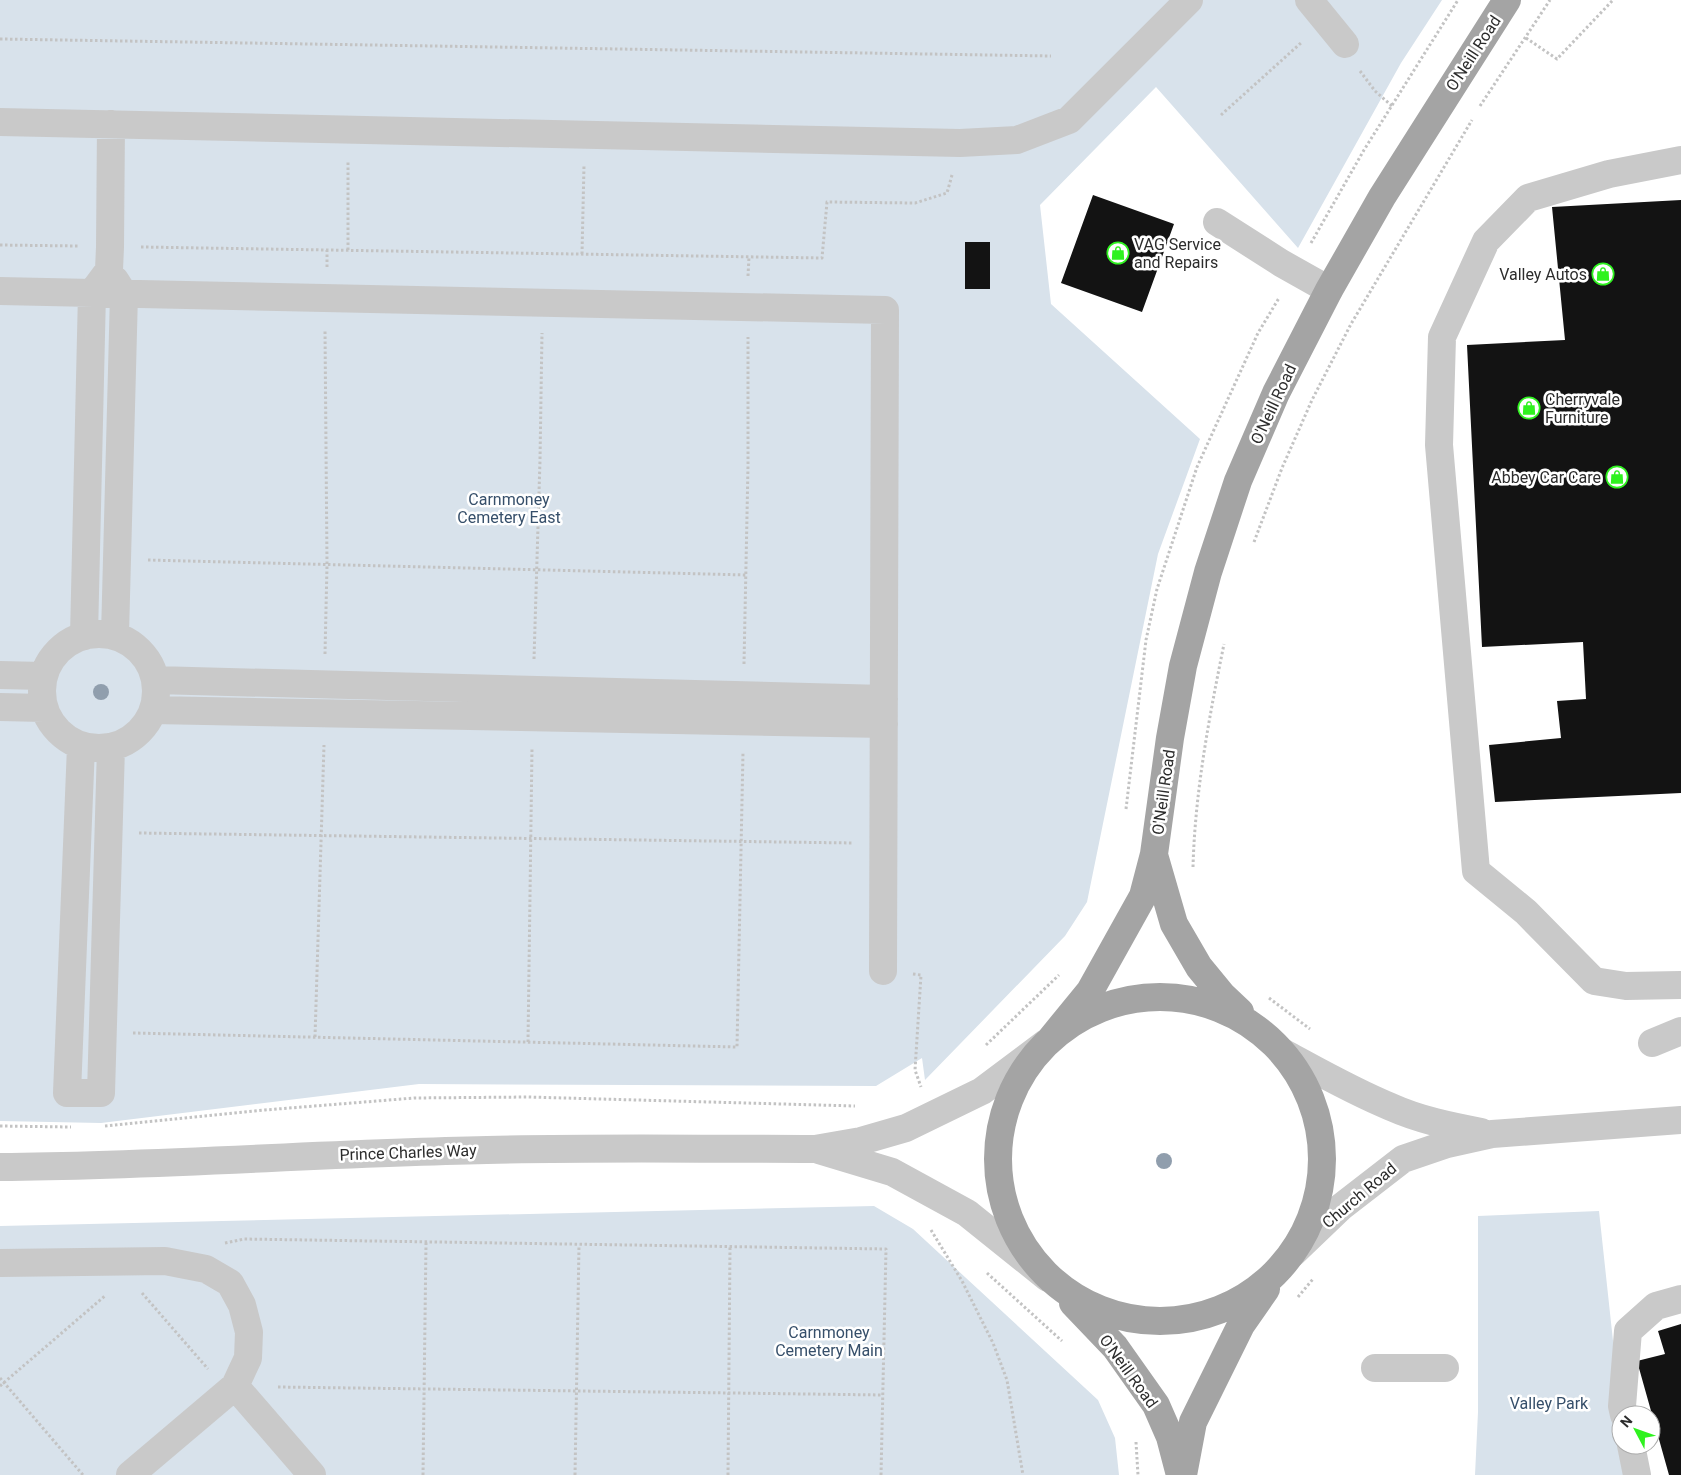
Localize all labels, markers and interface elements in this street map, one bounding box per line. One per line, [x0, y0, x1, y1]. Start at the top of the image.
street label: O'Neill Road [1442, 12, 1505, 95]
place label: VAG Service and Repairs [1134, 235, 1221, 272]
shop icon: VAG Service and Repairs [1106, 241, 1130, 265]
shop icon: Valley Autos [1591, 262, 1615, 286]
place label: Valley Autos [1499, 265, 1587, 284]
street label: O'Neill Road [1247, 361, 1300, 447]
place label: Cherryvale Furniture [1545, 390, 1620, 427]
shop icon: Cherryvale Furniture [1517, 396, 1541, 420]
shop icon: Abbey Car Care [1605, 465, 1629, 489]
place label: Abbey Car Care [1491, 468, 1601, 487]
park label: Carnmoney Cemetery East [457, 490, 561, 527]
street label: O'Neill Road [1148, 748, 1179, 836]
street label: Prince Charles Way [339, 1141, 477, 1164]
street label: Church Road [1318, 1159, 1400, 1232]
park label: Carnmoney Cemetery Main [775, 1323, 883, 1360]
street label: O'Neill Road [1096, 1331, 1162, 1412]
park label: Valley Park [1510, 1394, 1589, 1413]
north arrow [1611, 1405, 1661, 1455]
text: N [1617, 1412, 1635, 1430]

